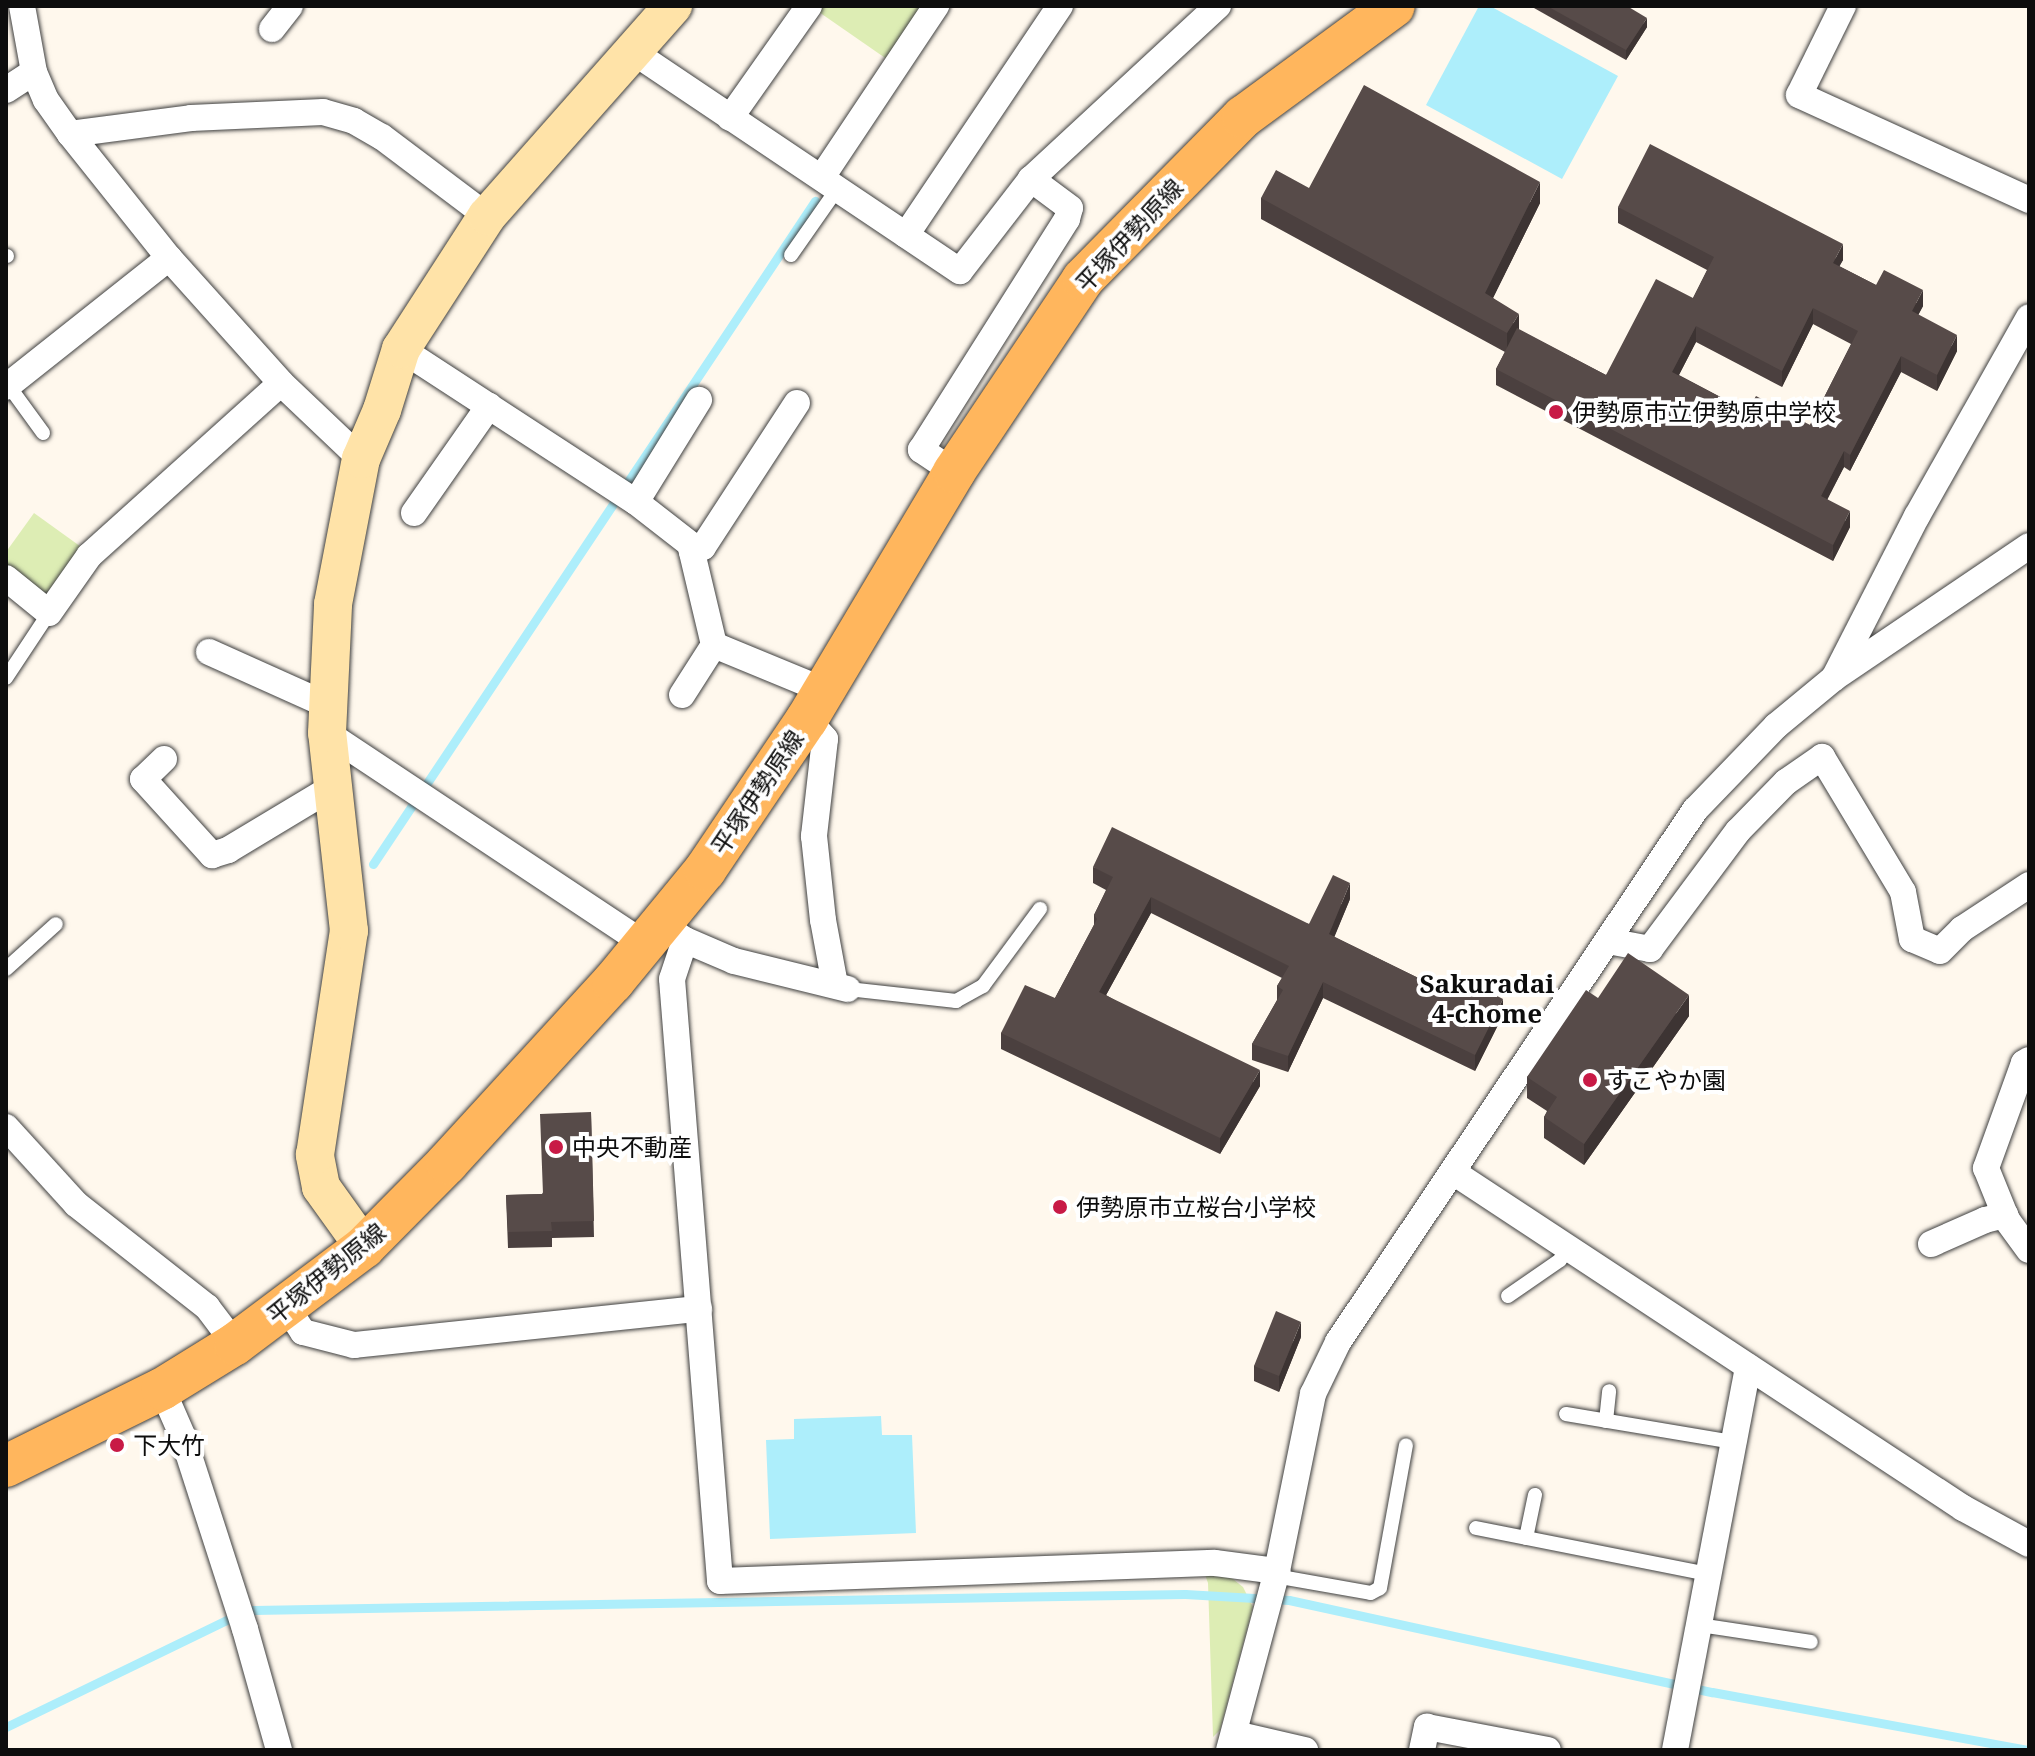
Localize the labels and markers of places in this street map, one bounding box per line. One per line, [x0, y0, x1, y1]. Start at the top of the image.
place label: 伊勢原市立伊勢原中学校 [1572, 398, 1836, 426]
marker: 伊勢原市立伊勢原中学校 [1547, 403, 1565, 421]
place label: すこやか園 [1606, 1066, 1726, 1094]
marker: すこやか園 [1581, 1071, 1599, 1089]
place label: 中央不動産 [572, 1133, 692, 1161]
marker: 中央不動産 [547, 1138, 565, 1156]
place label: 伊勢原市立桜台小学校 [1076, 1193, 1316, 1221]
marker: 伊勢原市立桜台小学校 [1051, 1198, 1069, 1216]
place label: 下大竹 [133, 1431, 205, 1459]
marker: 下大竹 [108, 1436, 126, 1454]

